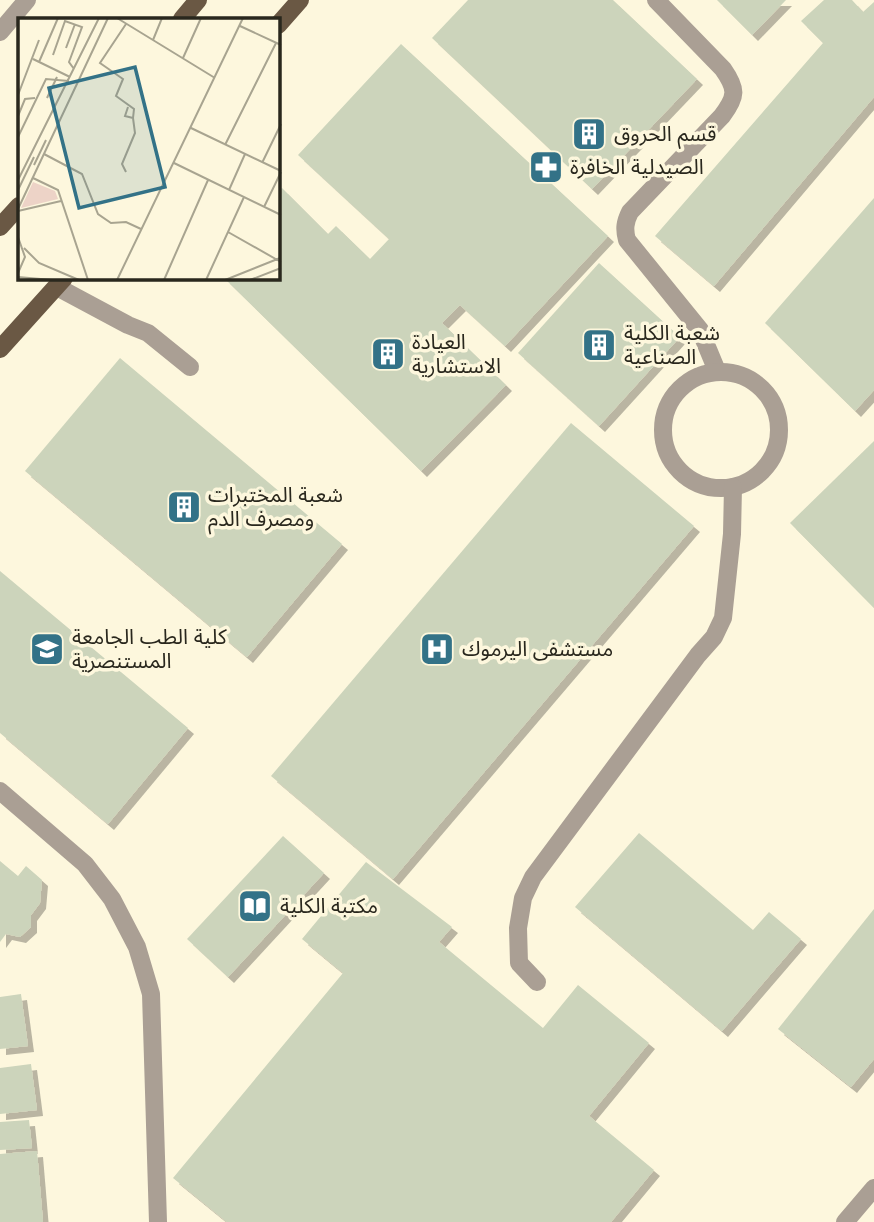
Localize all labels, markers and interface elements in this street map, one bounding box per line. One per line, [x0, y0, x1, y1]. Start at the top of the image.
inset map [18, 18, 280, 280]
building icon: قسم الحروق [570, 115, 608, 153]
place label: قسم الحروق [614, 119, 716, 149]
pharmacy icon: الصيدلية الخافرة [527, 148, 565, 186]
place label: الصيدلية الخافرة [570, 152, 704, 181]
place label: شعبة الكلية الصناعية [624, 318, 720, 371]
building icon: شعبة الكلية الصناعية [580, 326, 618, 364]
place label: العيادة الاستشارية [412, 327, 501, 380]
building icon: العيادة الاستشارية [369, 335, 407, 373]
place label: شعبة المختبرات ومصرف الدم [208, 480, 343, 535]
building icon: شعبة المختبرات ومصرف الدم [165, 488, 203, 526]
place label: كلية الطب الجامعة المستنصرية [72, 622, 227, 675]
school or university icon: كلية الطب الجامعة المستنصرية [28, 630, 66, 668]
hospital icon: مستشفى اليرموك [418, 630, 456, 668]
place label: مستشفى اليرموك [462, 634, 613, 663]
library icon: مكتبة الكلية [236, 887, 274, 925]
place label: مكتبة الكلية [280, 891, 378, 920]

